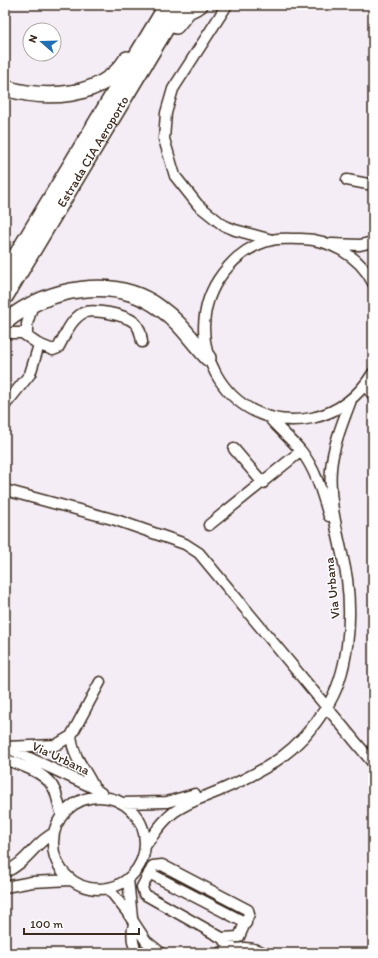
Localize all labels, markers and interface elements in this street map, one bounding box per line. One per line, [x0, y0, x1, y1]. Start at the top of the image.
north arrow [22, 22, 62, 62]
text: N [26, 33, 40, 44]
street label: Estrada CIA Aeroporto [53, 93, 132, 209]
street label: Via Urbana [321, 556, 343, 619]
street label: Via Urbana [30, 738, 92, 778]
scale bar [24, 910, 139, 936]
text: 100 m [30, 917, 63, 931]

